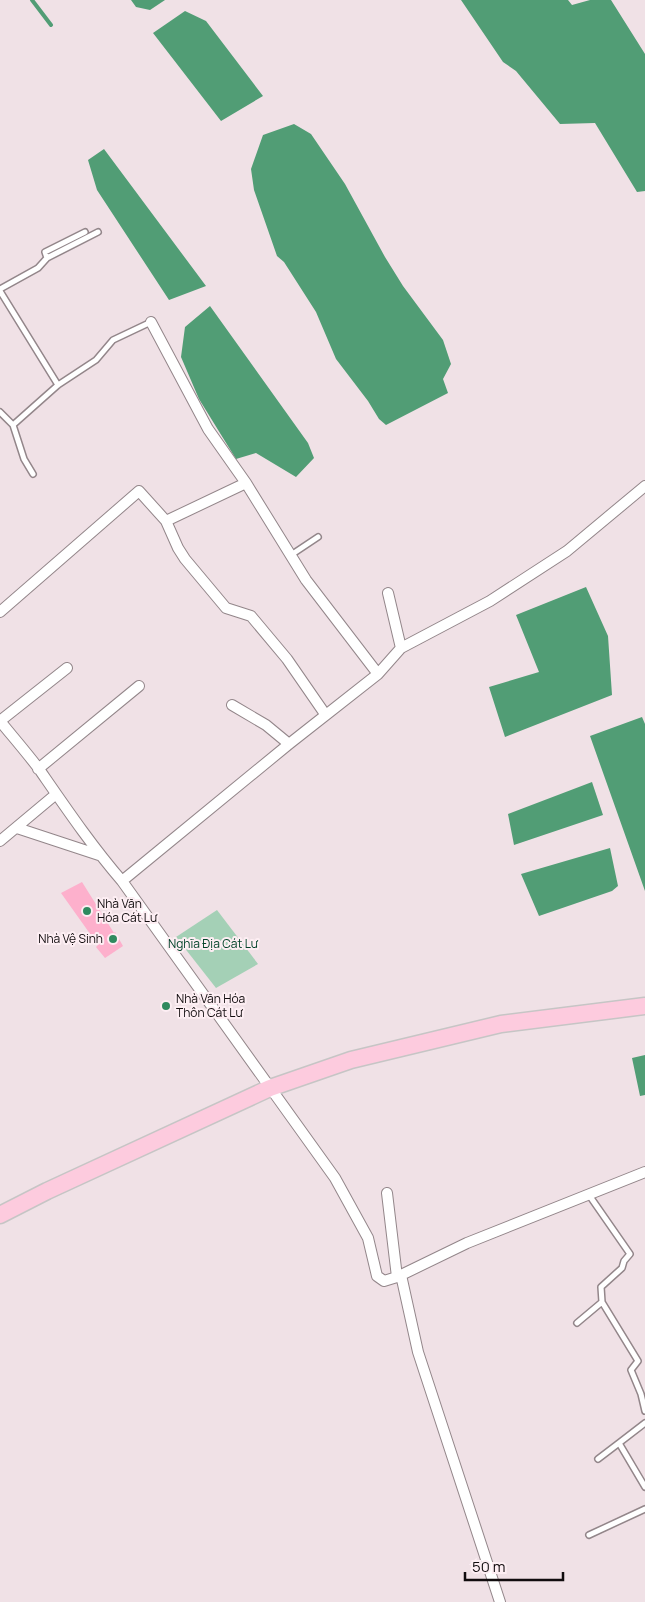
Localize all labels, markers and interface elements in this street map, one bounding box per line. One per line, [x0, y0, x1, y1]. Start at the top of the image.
place label: Nhà Văn Hóa Cát Lư [97, 895, 158, 926]
marker: Nhà Văn Hóa Cát Lư [81, 905, 93, 917]
place label: Nhà Vệ Sinh [38, 930, 103, 947]
marker: Nhà Vệ Sinh [107, 933, 119, 945]
park label: Nghĩa Địa Cát Lư [168, 935, 259, 952]
place label: Nhà Văn Hóa Thôn Cát Lư [176, 990, 245, 1021]
marker: Nhà Văn Hóa Thôn Cát Lư [160, 1000, 172, 1012]
scale bar [465, 1550, 562, 1582]
text: 50 m [472, 1556, 506, 1577]

